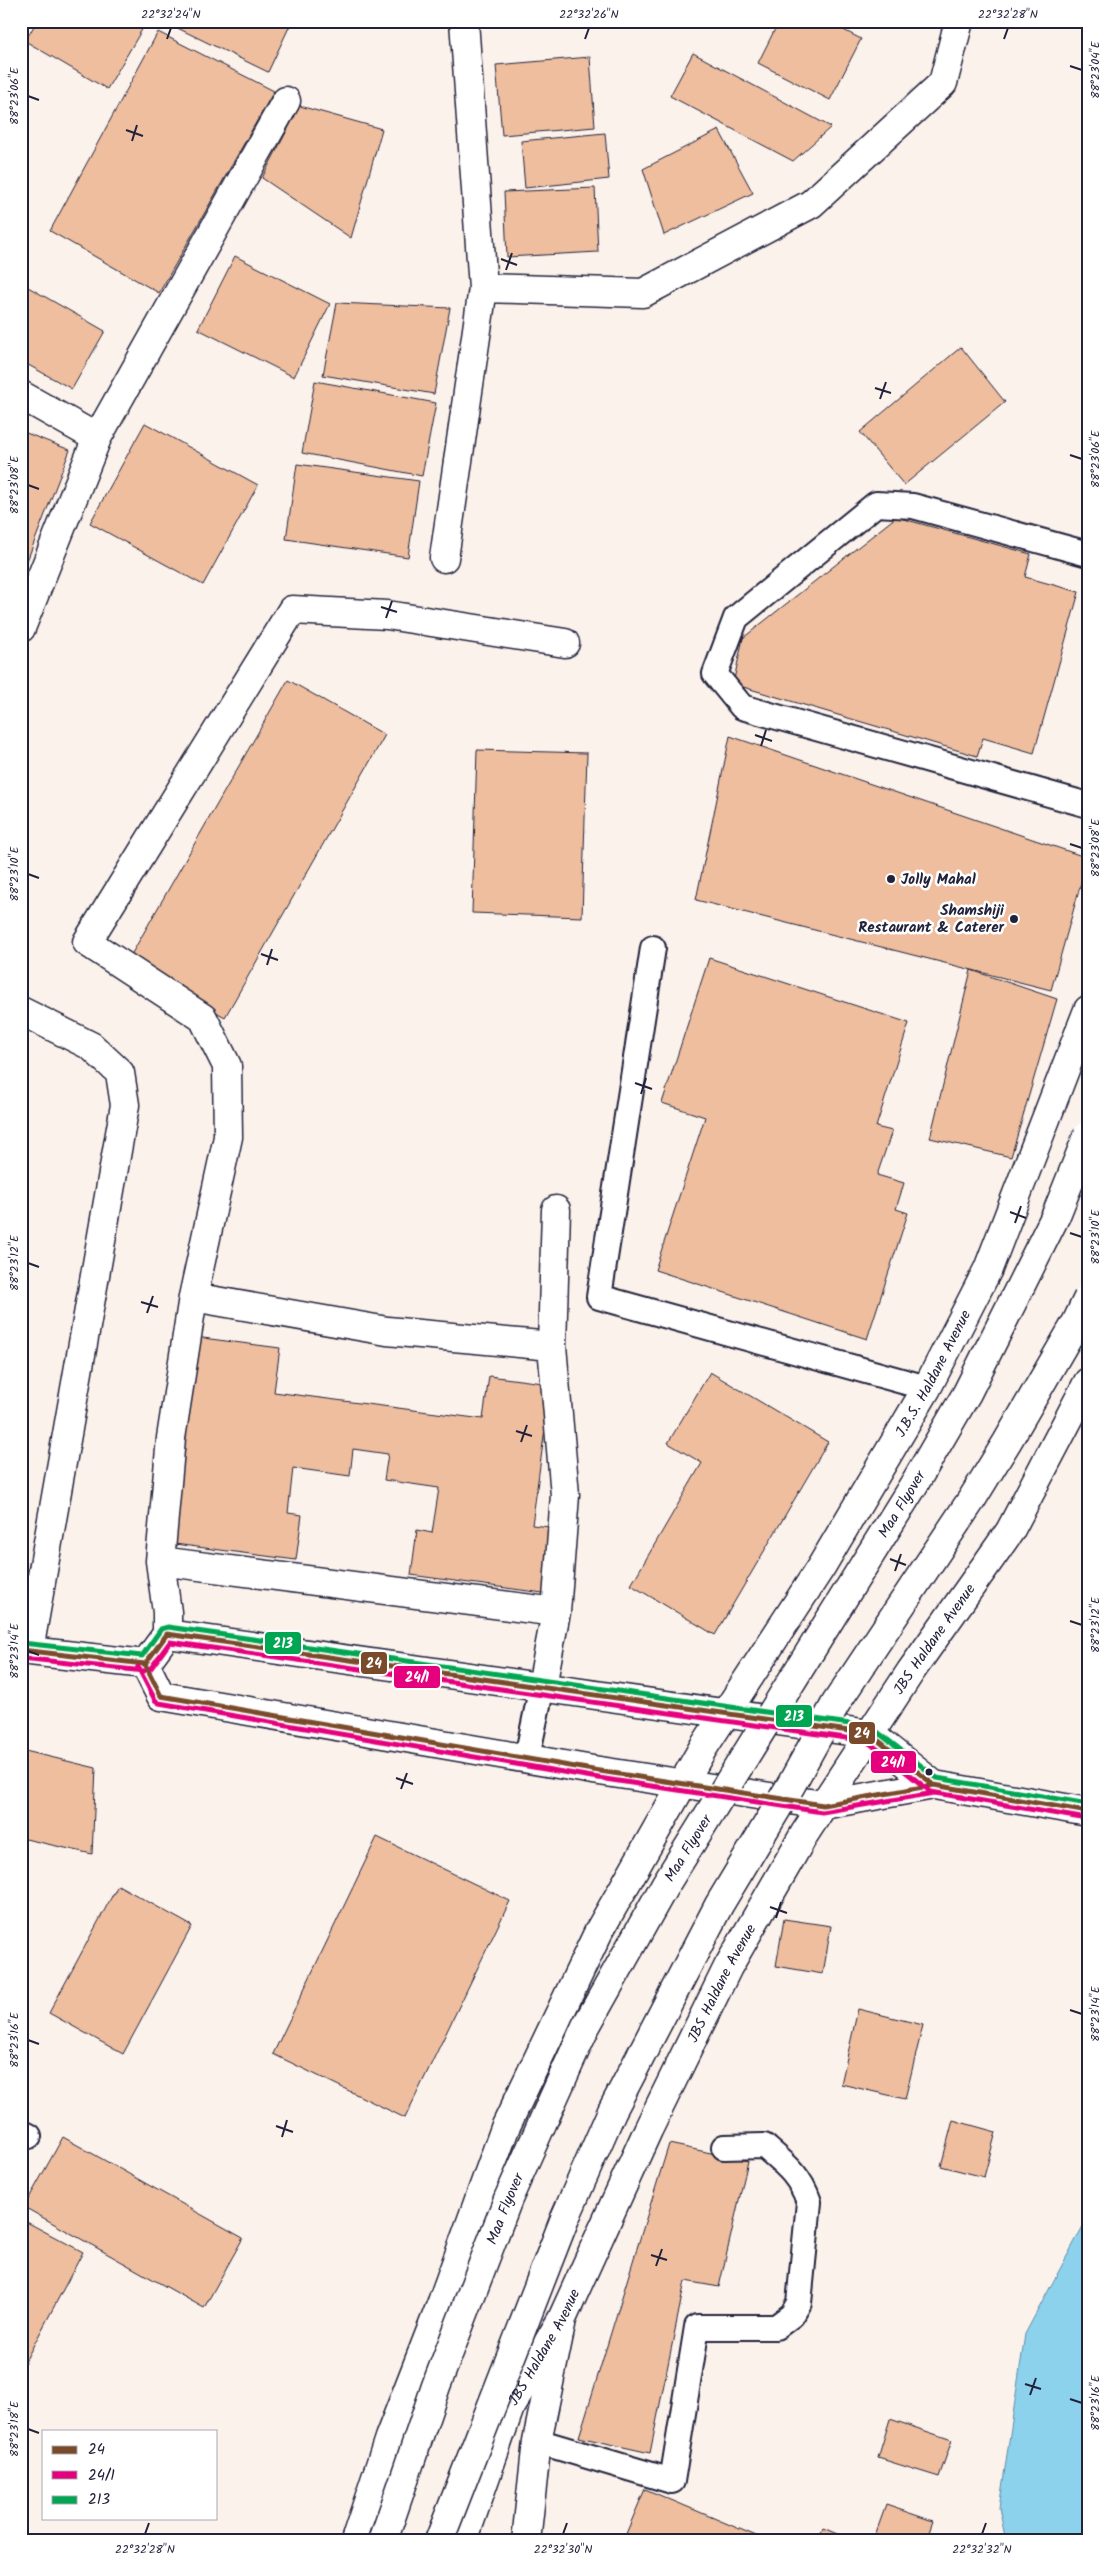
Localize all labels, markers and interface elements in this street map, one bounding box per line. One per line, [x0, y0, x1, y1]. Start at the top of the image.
text: 22°32'24"N [141, 5, 201, 24]
text: 22°32'26"N [559, 5, 619, 24]
text: 22°32'28"N [978, 5, 1038, 24]
text: 88°23'04"E [1086, 40, 1105, 99]
text: 88°23'06"E [5, 66, 24, 125]
text: 88°23'06"E [1086, 429, 1105, 488]
text: 88°23'08"E [5, 455, 24, 514]
text: 88°23'08"E [1086, 818, 1105, 877]
text: 88°23'10"E [5, 846, 24, 901]
place label: Jolly Mahal [901, 868, 976, 892]
marker: Jolly Mahal [885, 873, 897, 885]
place label: Shamshiji Restaurant & Caterer [858, 899, 1005, 940]
marker: Shamshiji Restaurant & Caterer [1008, 913, 1020, 925]
text: 88°23'10"E [1086, 1209, 1105, 1264]
text: 88°23'12"E [5, 1234, 24, 1291]
street label: J.B.S. Haldane Avenue [889, 1306, 978, 1442]
street label: Maa Flyover [872, 1465, 933, 1543]
street label: JBS Haldane Avenue [888, 1579, 982, 1700]
text: 88°23'12"E [1086, 1596, 1105, 1653]
text: 88°23'14"E [5, 1622, 24, 1679]
line badge: 213 [264, 1631, 302, 1655]
text: 213 [273, 1633, 293, 1655]
line badge: 24 [360, 1651, 388, 1675]
text: 24 [366, 1653, 382, 1675]
line badge: 24/1 [393, 1665, 441, 1689]
text: 24/1 [405, 1667, 430, 1689]
line badge: 213 [775, 1704, 813, 1728]
text: 213 [784, 1706, 804, 1728]
line badge: 24 [848, 1721, 876, 1745]
text: 24 [854, 1723, 870, 1745]
line badge: 24/1 [870, 1750, 917, 1774]
text: 24/1 [881, 1752, 906, 1774]
unlabelled marker [924, 1767, 934, 1777]
street label: Maa Flyover [659, 1809, 719, 1887]
street label: JBS Haldane Avenue [682, 1920, 763, 2047]
text: 88°23'14"E [1086, 1985, 1105, 2042]
text: 88°23'16"E [5, 2011, 24, 2068]
street label: Maa Flyover [481, 2168, 532, 2248]
street label: JBS Haldane Avenue [502, 2285, 587, 2411]
text: 88°23'16"E [1086, 2374, 1105, 2431]
text: 88°23'18"E [5, 2400, 24, 2457]
legend [42, 2430, 218, 2520]
text: 24 [88, 2438, 105, 2462]
text: 24/1 [88, 2464, 115, 2488]
text: 213 [88, 2488, 110, 2512]
text: 22°32'28"N [115, 2540, 175, 2559]
text: 22°32'30"N [534, 2540, 592, 2559]
text: 22°32'32"N [952, 2540, 1012, 2559]

